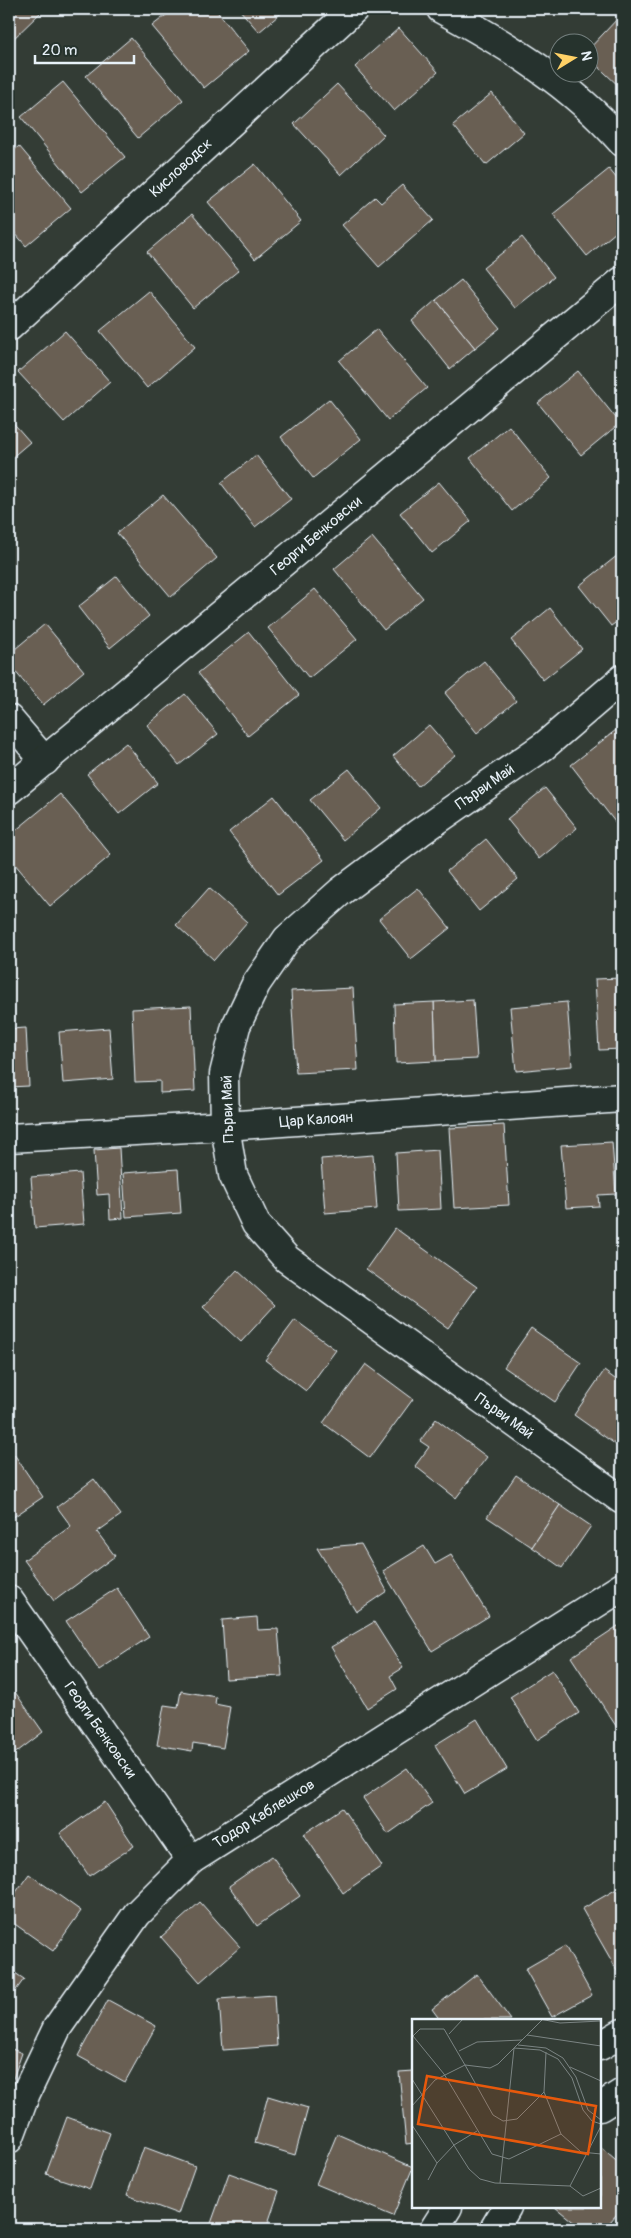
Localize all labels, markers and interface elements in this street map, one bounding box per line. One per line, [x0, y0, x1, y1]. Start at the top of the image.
scale bar [35, 32, 134, 64]
north arrow [548, 32, 598, 82]
text: 20 m [42, 41, 77, 60]
text: N [577, 50, 596, 62]
street label: Кисловодск [146, 134, 216, 202]
street label: Георги Бенковски [266, 492, 366, 580]
street label: Първи Май [452, 760, 518, 814]
street label: Първи Май [217, 1075, 239, 1143]
street label: Цар Калоян [278, 1108, 354, 1132]
street label: Първи Май [471, 1389, 537, 1443]
street label: Георги Бенковски [60, 1678, 141, 1782]
street label: Тодор Каблешков [210, 1775, 318, 1853]
inset map [412, 2019, 601, 2208]

